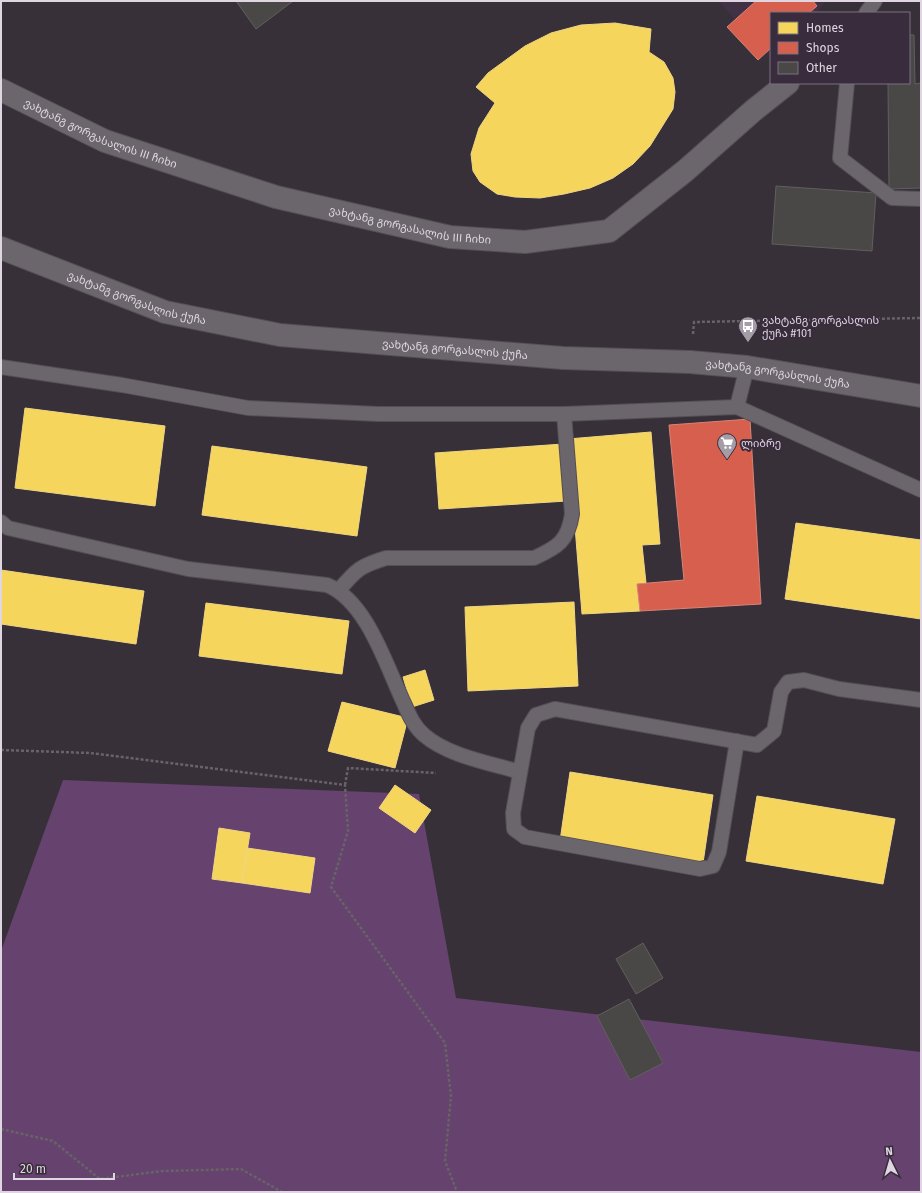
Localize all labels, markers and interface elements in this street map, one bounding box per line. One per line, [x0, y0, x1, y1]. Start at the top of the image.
legend [770, 12, 910, 84]
text: Homes [806, 21, 844, 35]
text: Shops [806, 41, 840, 55]
text: Other [806, 61, 837, 75]
street label: ვახტანგ გორგასალის III ჩიხი [22, 96, 179, 171]
street label: ვახტანგ გორგასალის III ჩიხი [328, 203, 491, 246]
street label: ვახტანგ გორგასლის ქუჩა [66, 268, 207, 327]
place label: ვახტანგ გორგასლის ქუჩა #101 [762, 314, 879, 340]
bus stop icon: ვახტანგ გორგასლის ქუჩა #101 [737, 315, 759, 343]
street label: ვახტანგ გორგასლის ქუჩა [382, 337, 528, 362]
street label: ვახტანგ გორგასლის ქუჩა [705, 357, 851, 391]
supermarket icon: ლიბრე [716, 432, 738, 460]
place label: ლიბრე [741, 437, 781, 450]
north arrow [870, 1141, 910, 1181]
text: N [885, 1145, 893, 1158]
scale bar [14, 1155, 114, 1181]
text: 20 m [20, 1162, 46, 1176]

